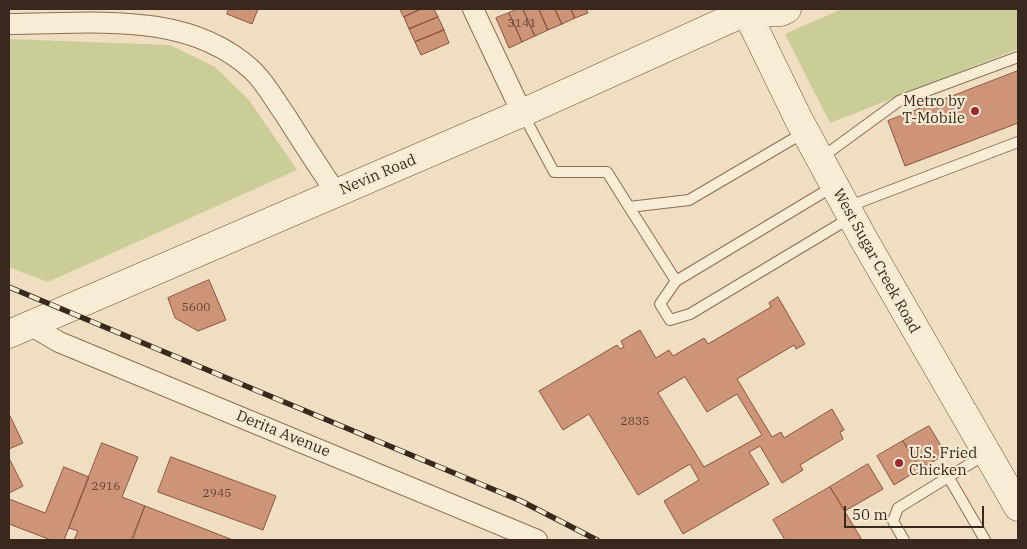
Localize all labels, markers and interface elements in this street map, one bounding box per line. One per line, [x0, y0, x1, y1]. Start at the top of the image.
house number: 3141 [508, 17, 536, 31]
place label: Metro by T-Mobile [902, 93, 965, 128]
marker: Metro by T-Mobile [969, 105, 981, 117]
street label: Nevin Road [337, 151, 419, 199]
street label: West Sugar Creek Road [829, 186, 923, 336]
house number: 5600 [182, 301, 210, 315]
street label: Derita Avenue [233, 407, 333, 461]
house number: 2835 [621, 415, 649, 429]
place label: U.S. Fried Chicken [909, 445, 977, 480]
marker: U.S. Fried Chicken [893, 457, 905, 469]
house number: 2916 [92, 480, 120, 494]
house number: 2945 [203, 487, 231, 501]
scale bar [847, 496, 987, 528]
text: 50 m [852, 505, 888, 524]

